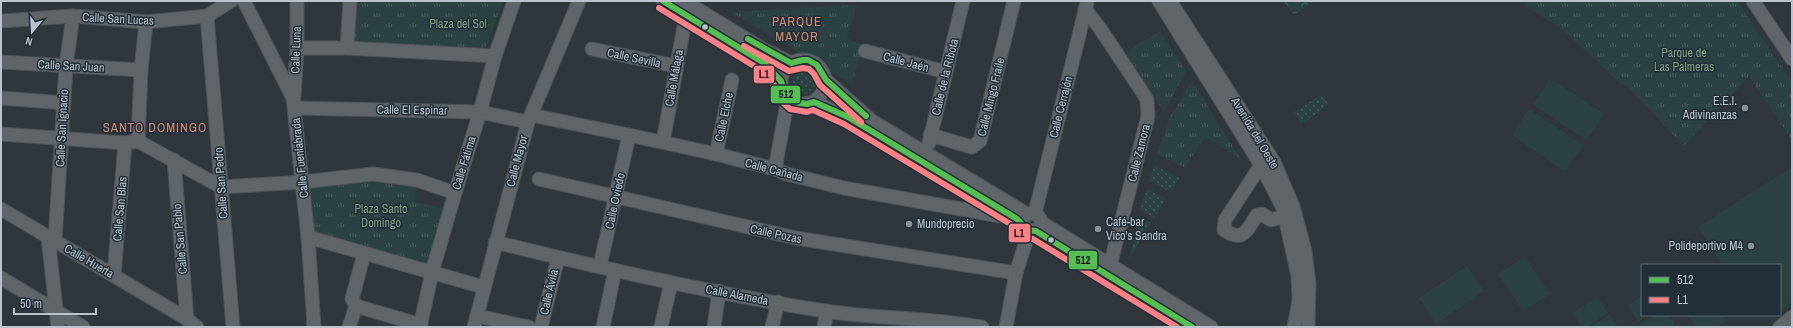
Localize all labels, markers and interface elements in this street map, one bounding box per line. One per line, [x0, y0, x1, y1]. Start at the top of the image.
street label: Calle San Lucas [82, 9, 154, 29]
north arrow [12, 12, 52, 52]
district label: PARQUE MAYOR [772, 13, 822, 45]
park label: Plaza del Sol [429, 16, 487, 32]
unlabelled marker [700, 22, 710, 32]
street label: Calle Luna [287, 26, 305, 74]
text: N [24, 34, 34, 49]
street label: Calle de la Ribota [928, 37, 962, 117]
street label: Calle Sevilla [606, 44, 663, 72]
park label: Parque de Las Palmeras [1654, 45, 1714, 75]
street label: Calle Málaga [661, 48, 687, 108]
street label: Calle Jaén [881, 48, 931, 76]
street label: Calle San Juan [37, 56, 105, 76]
street label: Calle Mingo Fraile [974, 56, 1008, 138]
line badge: L1 [753, 65, 775, 84]
text: L1 [759, 67, 769, 81]
street label: Calle Cerrajón [1046, 75, 1076, 139]
line badge: 512 [770, 85, 801, 104]
text: 512 [778, 87, 794, 101]
street label: Calle San Ignacio [52, 89, 72, 167]
street label: Calle Elche [711, 91, 737, 143]
street label: Avenida del Oeste [1227, 93, 1283, 172]
place label: E.E.I. Adivinanzas [1682, 93, 1737, 123]
street label: Calle El Espinar [377, 101, 448, 119]
marker: E.E.I. Adivinanzas [1740, 103, 1750, 113]
street label: Calle Fuenlabrada [288, 117, 312, 199]
district label: SANTO DOMINGO [103, 119, 207, 136]
street label: Calle Zamora [1124, 122, 1154, 184]
street label: Calle Mayor [502, 133, 532, 188]
street label: Calle Fátima [448, 134, 480, 192]
street label: Calle San Pedro [211, 147, 231, 219]
street label: Calle Cañada [743, 155, 805, 186]
street label: Calle Oviedo [601, 172, 629, 230]
street label: Calle San Blas [109, 176, 131, 242]
park label: Plaza Santo Domingo [354, 201, 408, 231]
street label: Calle San Pablo [169, 203, 191, 275]
place label: Café-bar Vico's Sandra [1106, 214, 1167, 244]
place label: Mundoprecio [917, 216, 974, 232]
marker: Mundoprecio [904, 219, 914, 229]
street label: Calle Pozas [749, 221, 803, 247]
line badge: L1 [1008, 223, 1031, 243]
marker: Café-bar Vico's Sandra [1093, 224, 1103, 234]
text: L1 [1014, 226, 1024, 240]
unlabelled marker [1046, 235, 1056, 245]
place label: Polideportivo M4 [1669, 238, 1744, 254]
street label: Calle Huerta [61, 240, 117, 282]
marker: Polideportivo M4 [1746, 241, 1756, 251]
line badge: 512 [1068, 250, 1098, 270]
text: 512 [1075, 253, 1091, 267]
legend [1641, 264, 1781, 316]
street label: Calle Ávila [536, 267, 562, 316]
text: 512 [1677, 272, 1693, 288]
street label: Calle Alameda [704, 281, 770, 309]
scale bar [14, 290, 96, 316]
text: L1 [1677, 292, 1688, 308]
text: 50 m [20, 296, 42, 312]

